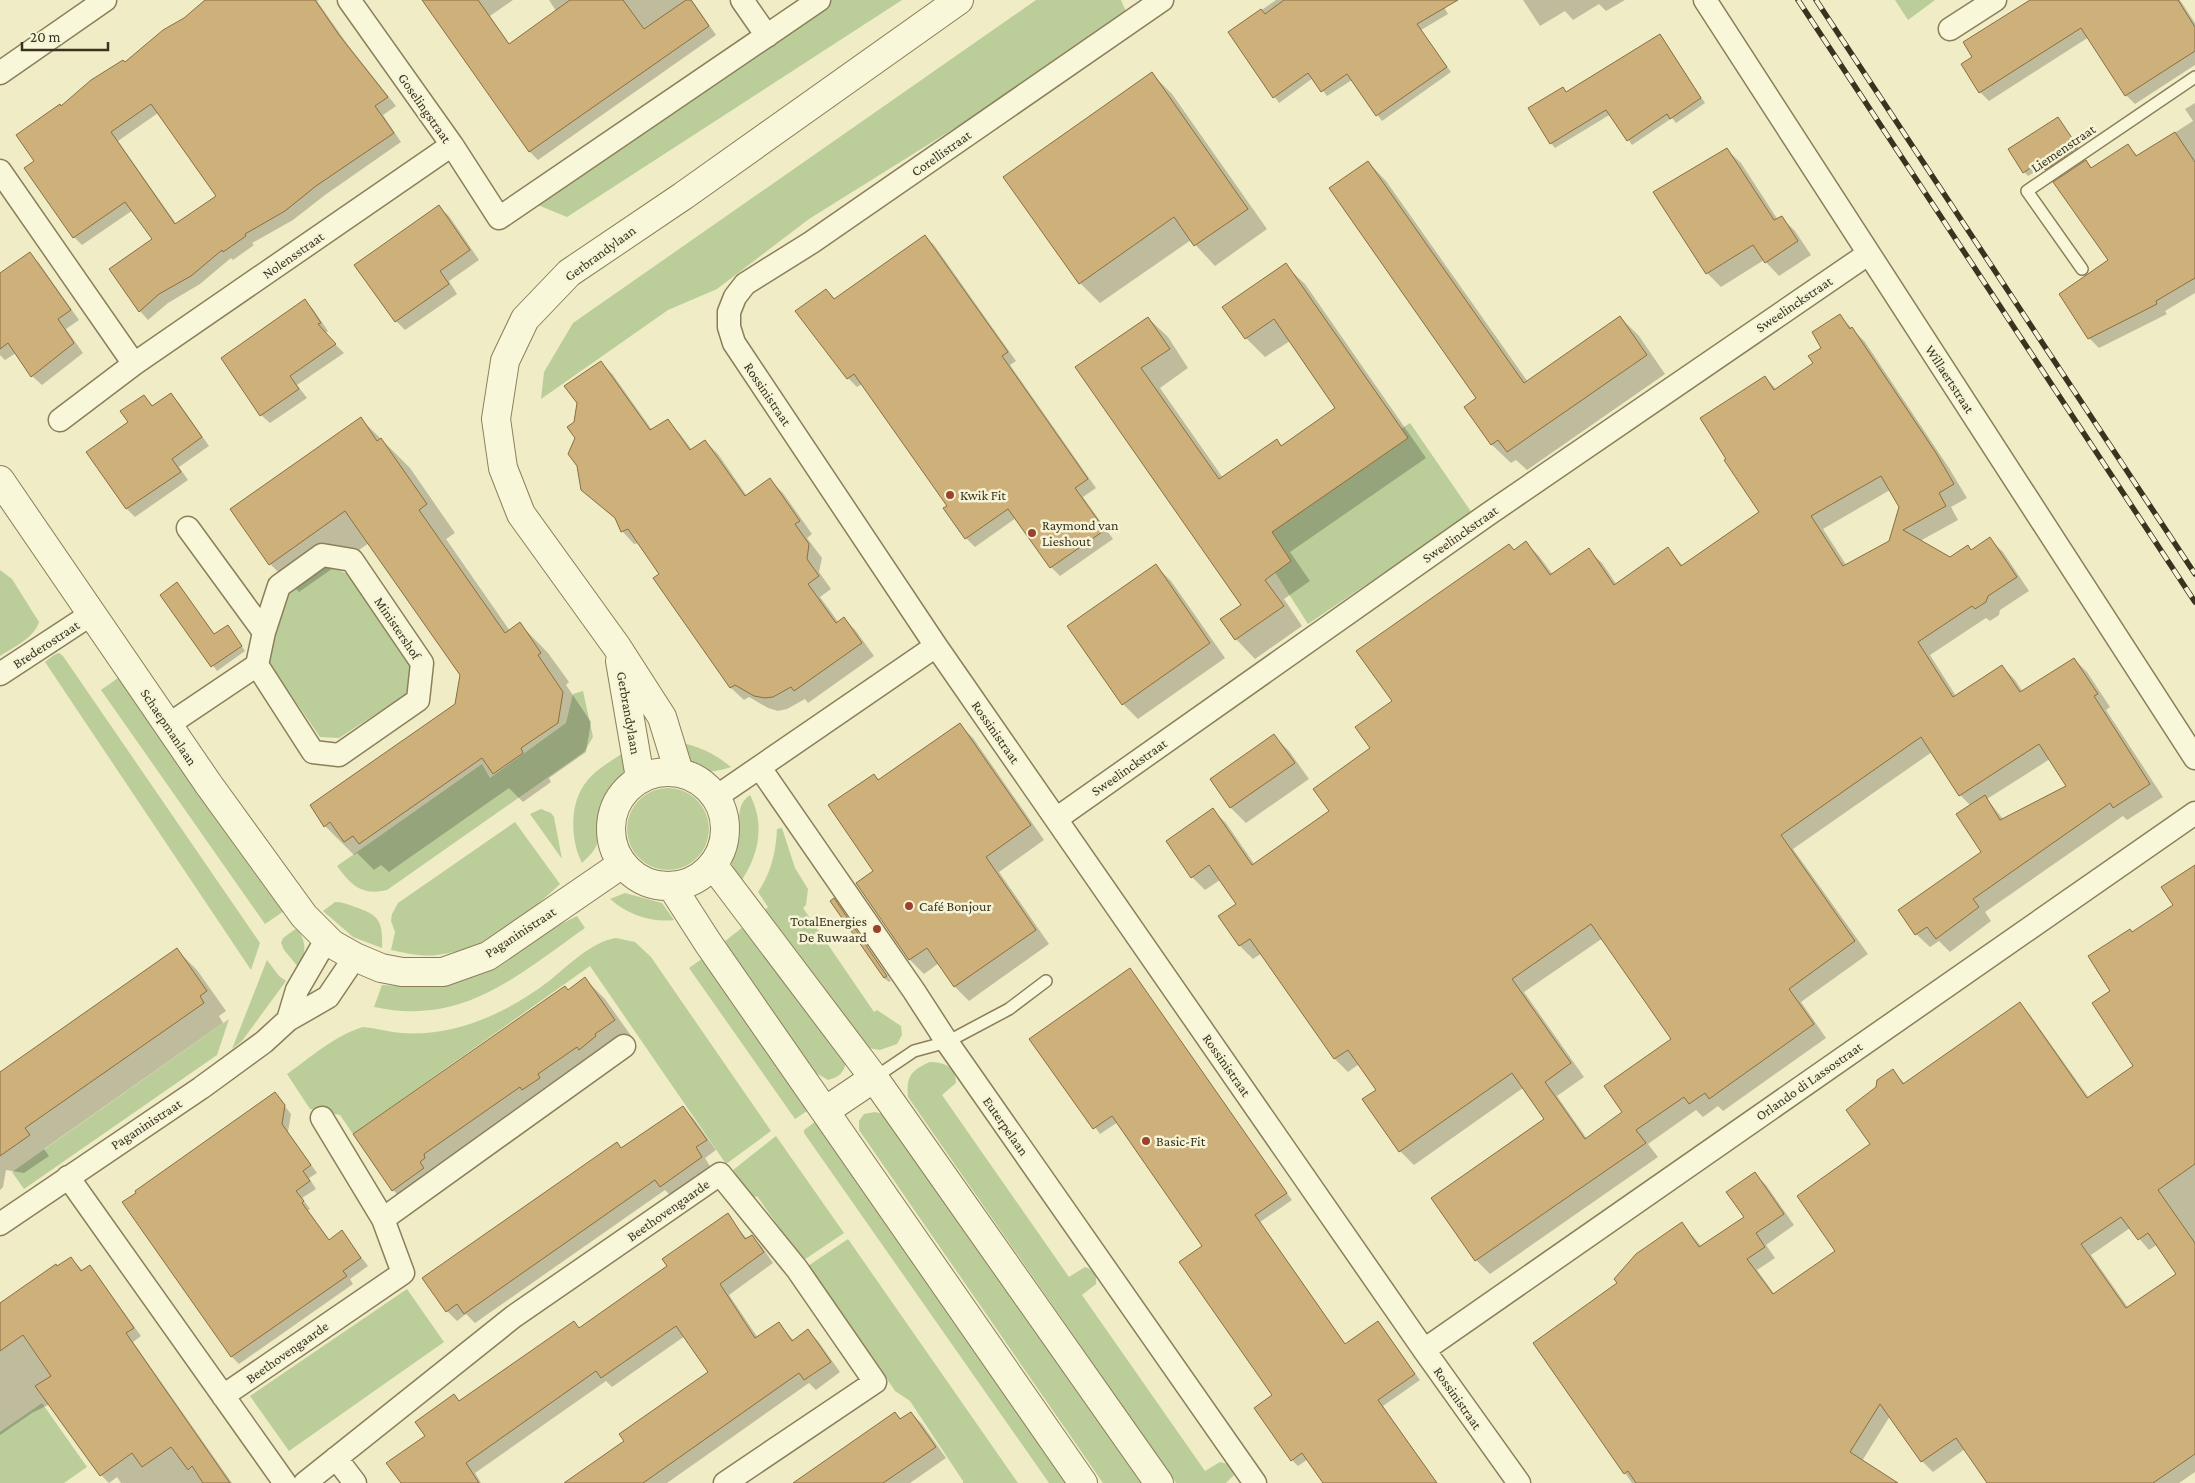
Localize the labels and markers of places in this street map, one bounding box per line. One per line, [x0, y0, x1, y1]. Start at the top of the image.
place label: Kwik Fit [960, 487, 1006, 503]
marker: Kwik Fit [944, 489, 956, 501]
place label: Raymond van Lieshout [1042, 517, 1119, 549]
marker: Raymond van Lieshout [1026, 527, 1038, 539]
place label: Café Bonjour [919, 898, 991, 915]
marker: Café Bonjour [903, 900, 915, 912]
place label: TotalEnergies De Ruwaard [790, 913, 868, 945]
marker: TotalEnergies De Ruwaard [871, 923, 883, 935]
place label: Basic-Fit [1156, 1133, 1206, 1149]
marker: Basic-Fit [1140, 1135, 1152, 1147]

